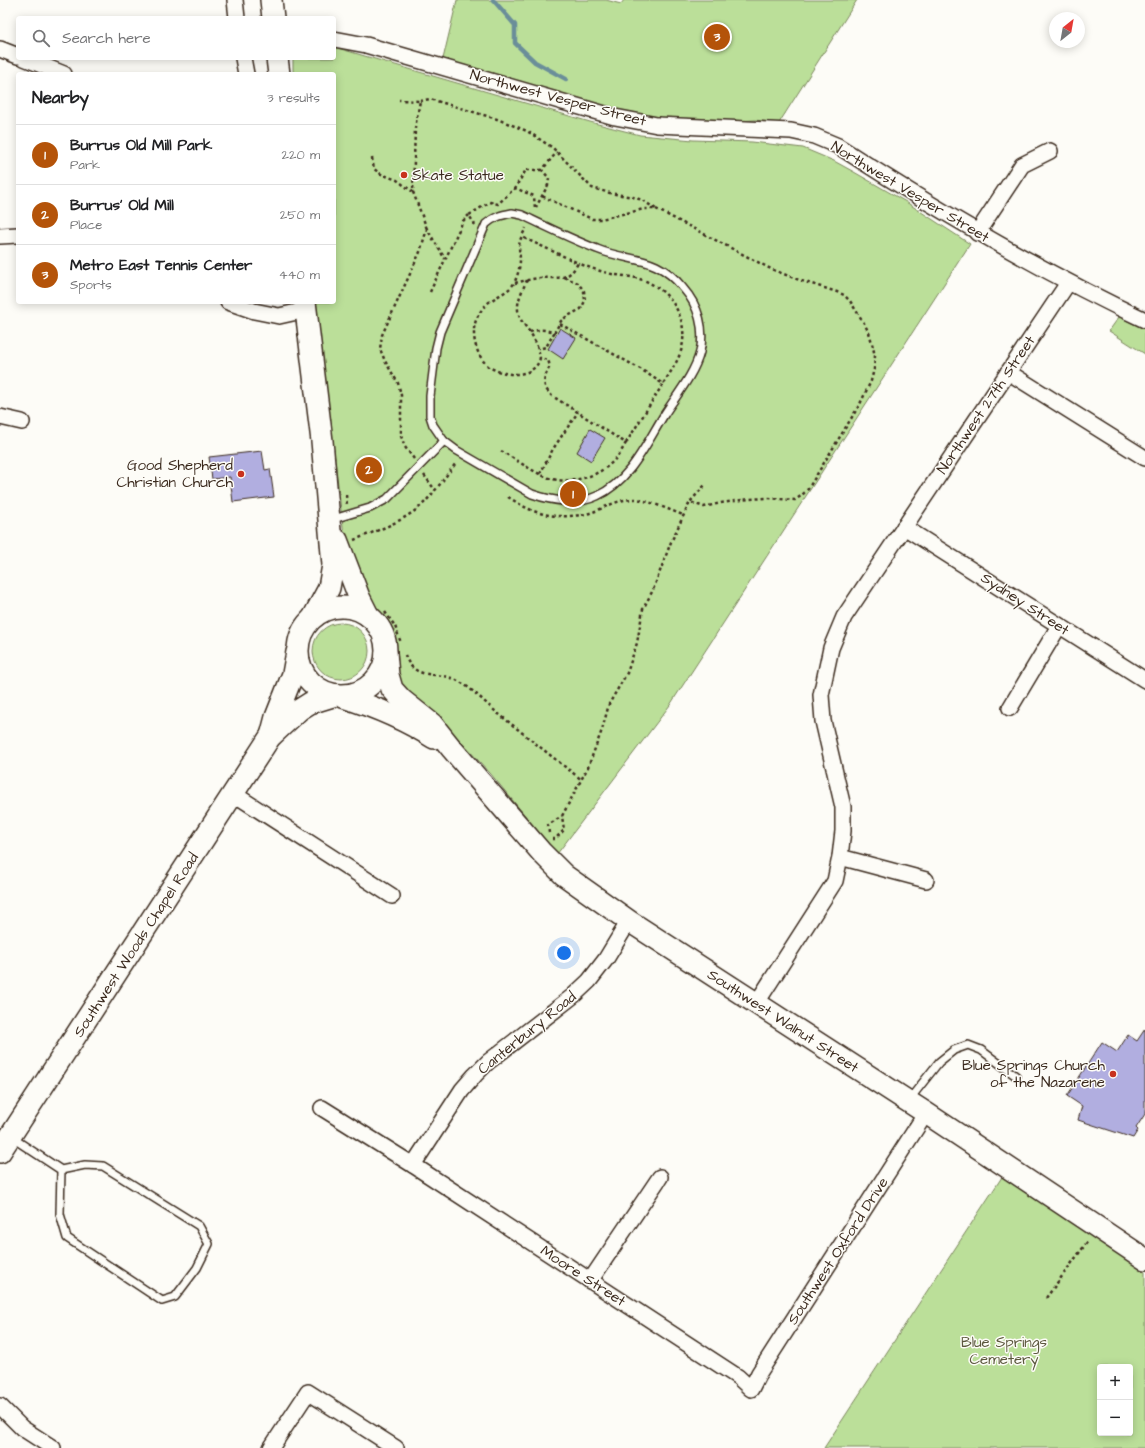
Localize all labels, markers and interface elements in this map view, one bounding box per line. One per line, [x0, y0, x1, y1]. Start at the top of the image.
north arrow [1049, 12, 1085, 48]
search box [16, 16, 336, 60]
pin: 3 [704, 22, 730, 52]
icon: search [30, 27, 52, 49]
text: Search here [62, 28, 151, 49]
street label: Northwest Vesper Street [468, 64, 648, 132]
text: Nearby [32, 86, 89, 110]
text: 3 results [267, 89, 320, 107]
text: Burrus Old Mill Park [70, 135, 212, 156]
street label: Northwest Vesper Street [827, 136, 993, 248]
text: 1 [44, 146, 46, 164]
text: 220 m [282, 146, 320, 164]
text: Park [70, 156, 100, 174]
place label: Skate Statue [412, 165, 504, 186]
marker: Skate Statue [399, 170, 409, 180]
text: Burrus' Old Mill [70, 195, 174, 216]
text: 2 [41, 206, 49, 224]
text: 250 m [280, 206, 320, 224]
text: Place [70, 216, 102, 234]
text: Metro East Tennis Center [70, 255, 252, 276]
text: 3 [42, 266, 48, 284]
text: 440 m [279, 266, 320, 284]
text: Sports [70, 276, 112, 294]
street label: Northwest 27th Street [932, 332, 1040, 478]
place label: Good Shepherd Christian Church [117, 455, 234, 493]
pin: 2 [356, 455, 382, 485]
marker: Good Shepherd Christian Church [236, 469, 246, 479]
pin: 1 [560, 479, 586, 509]
street label: Sydney Street [976, 567, 1073, 641]
street label: Southwest Woods Chapel Road [68, 848, 204, 1041]
your location [554, 943, 574, 963]
street label: Southwest Walnut Street [703, 964, 863, 1078]
street label: Canterbury Road [473, 987, 582, 1080]
place label: Blue Springs Church of the Nazarene [962, 1055, 1106, 1093]
marker: Blue Springs Church of the Nazarene [1108, 1069, 1118, 1079]
street label: Southwest Oxford Drive [782, 1173, 894, 1329]
street label: Moore Street [536, 1241, 630, 1311]
park label: Blue Springs Cemetery [961, 1332, 1047, 1371]
map controls [1097, 1364, 1133, 1436]
button: + [1097, 1364, 1133, 1400]
button: − [1097, 1400, 1133, 1436]

